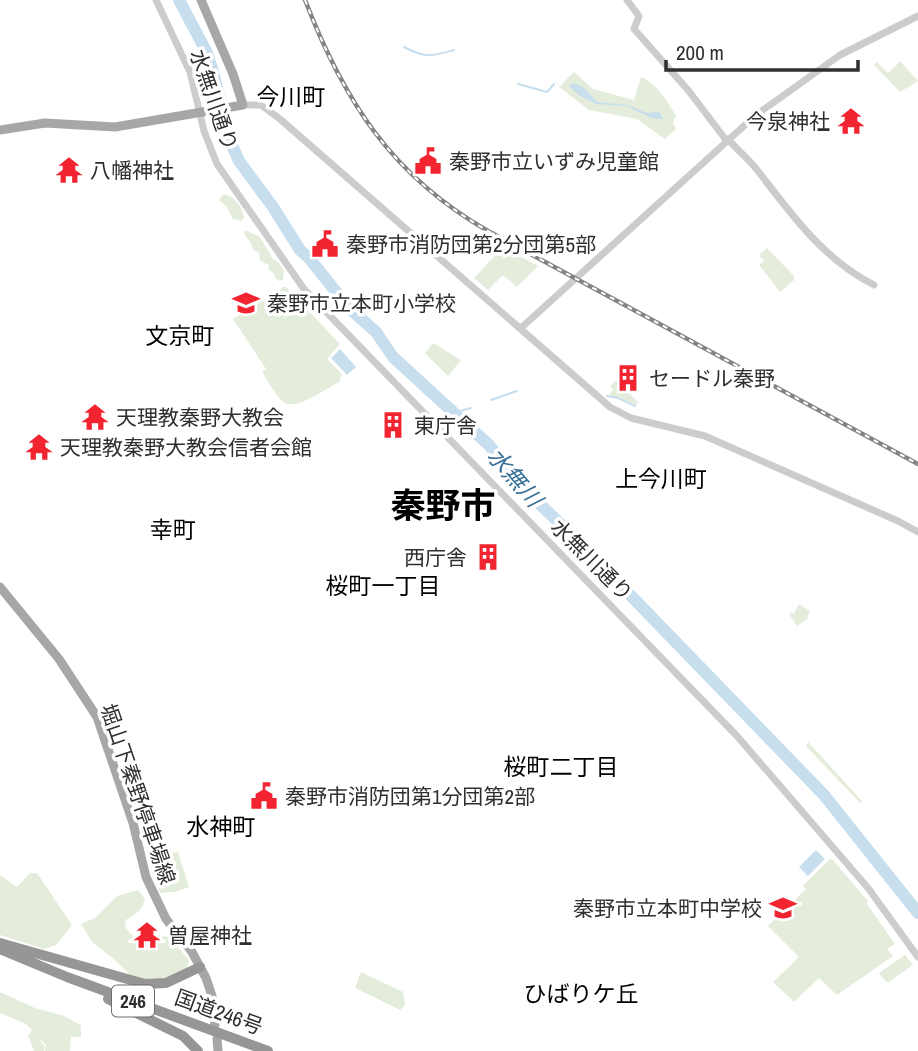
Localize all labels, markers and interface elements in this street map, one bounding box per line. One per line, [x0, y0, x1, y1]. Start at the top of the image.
scale bar [666, 28, 858, 72]
text: 200 m [676, 38, 724, 67]
street label: 水無川通り [183, 46, 245, 154]
district label: 今川町 [257, 81, 326, 112]
temple icon: 今泉神社 [836, 106, 866, 136]
place label: 今泉神社 [746, 107, 830, 136]
public building icon: 秦野市立いずみ児童館 [413, 146, 443, 176]
place label: 秦野市立いずみ児童館 [449, 147, 659, 176]
temple icon: 八幡神社 [54, 155, 84, 185]
place label: 八幡神社 [90, 156, 174, 185]
public building icon: 秦野市消防団第2分団第5部 [310, 229, 340, 259]
place label: 秦野市消防団第2分団第5部 [346, 230, 596, 259]
school or university icon: 秦野市立本町小学校 [231, 288, 261, 318]
place label: 秦野市立本町小学校 [267, 289, 456, 318]
district label: 文京町 [146, 320, 215, 351]
building icon: セードル秦野 [613, 363, 643, 393]
place label: セードル秦野 [649, 364, 775, 393]
temple icon: 天理教秦野大教会 [80, 402, 110, 432]
place label: 天理教秦野大教会 [116, 403, 284, 432]
building icon: 東庁舎 [378, 410, 408, 440]
place label: 東庁舎 [414, 411, 477, 440]
temple icon: 天理教秦野大教会信者会館 [24, 432, 54, 462]
place label: 天理教秦野大教会信者会館 [60, 433, 312, 462]
water label: 水無川 [481, 441, 551, 515]
district label: 上今川町 [615, 463, 707, 494]
district label: 秦野市 [390, 482, 496, 529]
street label: 水無川通り [545, 513, 639, 607]
district label: 幸町 [150, 514, 196, 545]
building icon: 西庁舎 [473, 542, 503, 572]
place label: 西庁舎 [404, 543, 467, 572]
district label: 桜町一丁目 [326, 570, 441, 601]
street label: 堀山下秦野停車場線 [94, 700, 182, 888]
district label: 桜町二丁目 [504, 751, 619, 782]
public building icon: 秦野市消防団第1分団第2部 [249, 781, 279, 811]
place label: 秦野市消防団第1分団第2部 [285, 782, 535, 811]
district label: 水神町 [187, 811, 256, 842]
school or university icon: 秦野市立本町中学校 [768, 893, 798, 923]
place label: 秦野市立本町中学校 [573, 894, 762, 923]
temple icon: 曽屋神社 [132, 920, 162, 950]
place label: 曽屋神社 [168, 921, 252, 950]
district label: ひばりケ丘 [524, 978, 639, 1009]
street label: 国道246号 [171, 983, 267, 1041]
road number: 246 [112, 986, 154, 1016]

